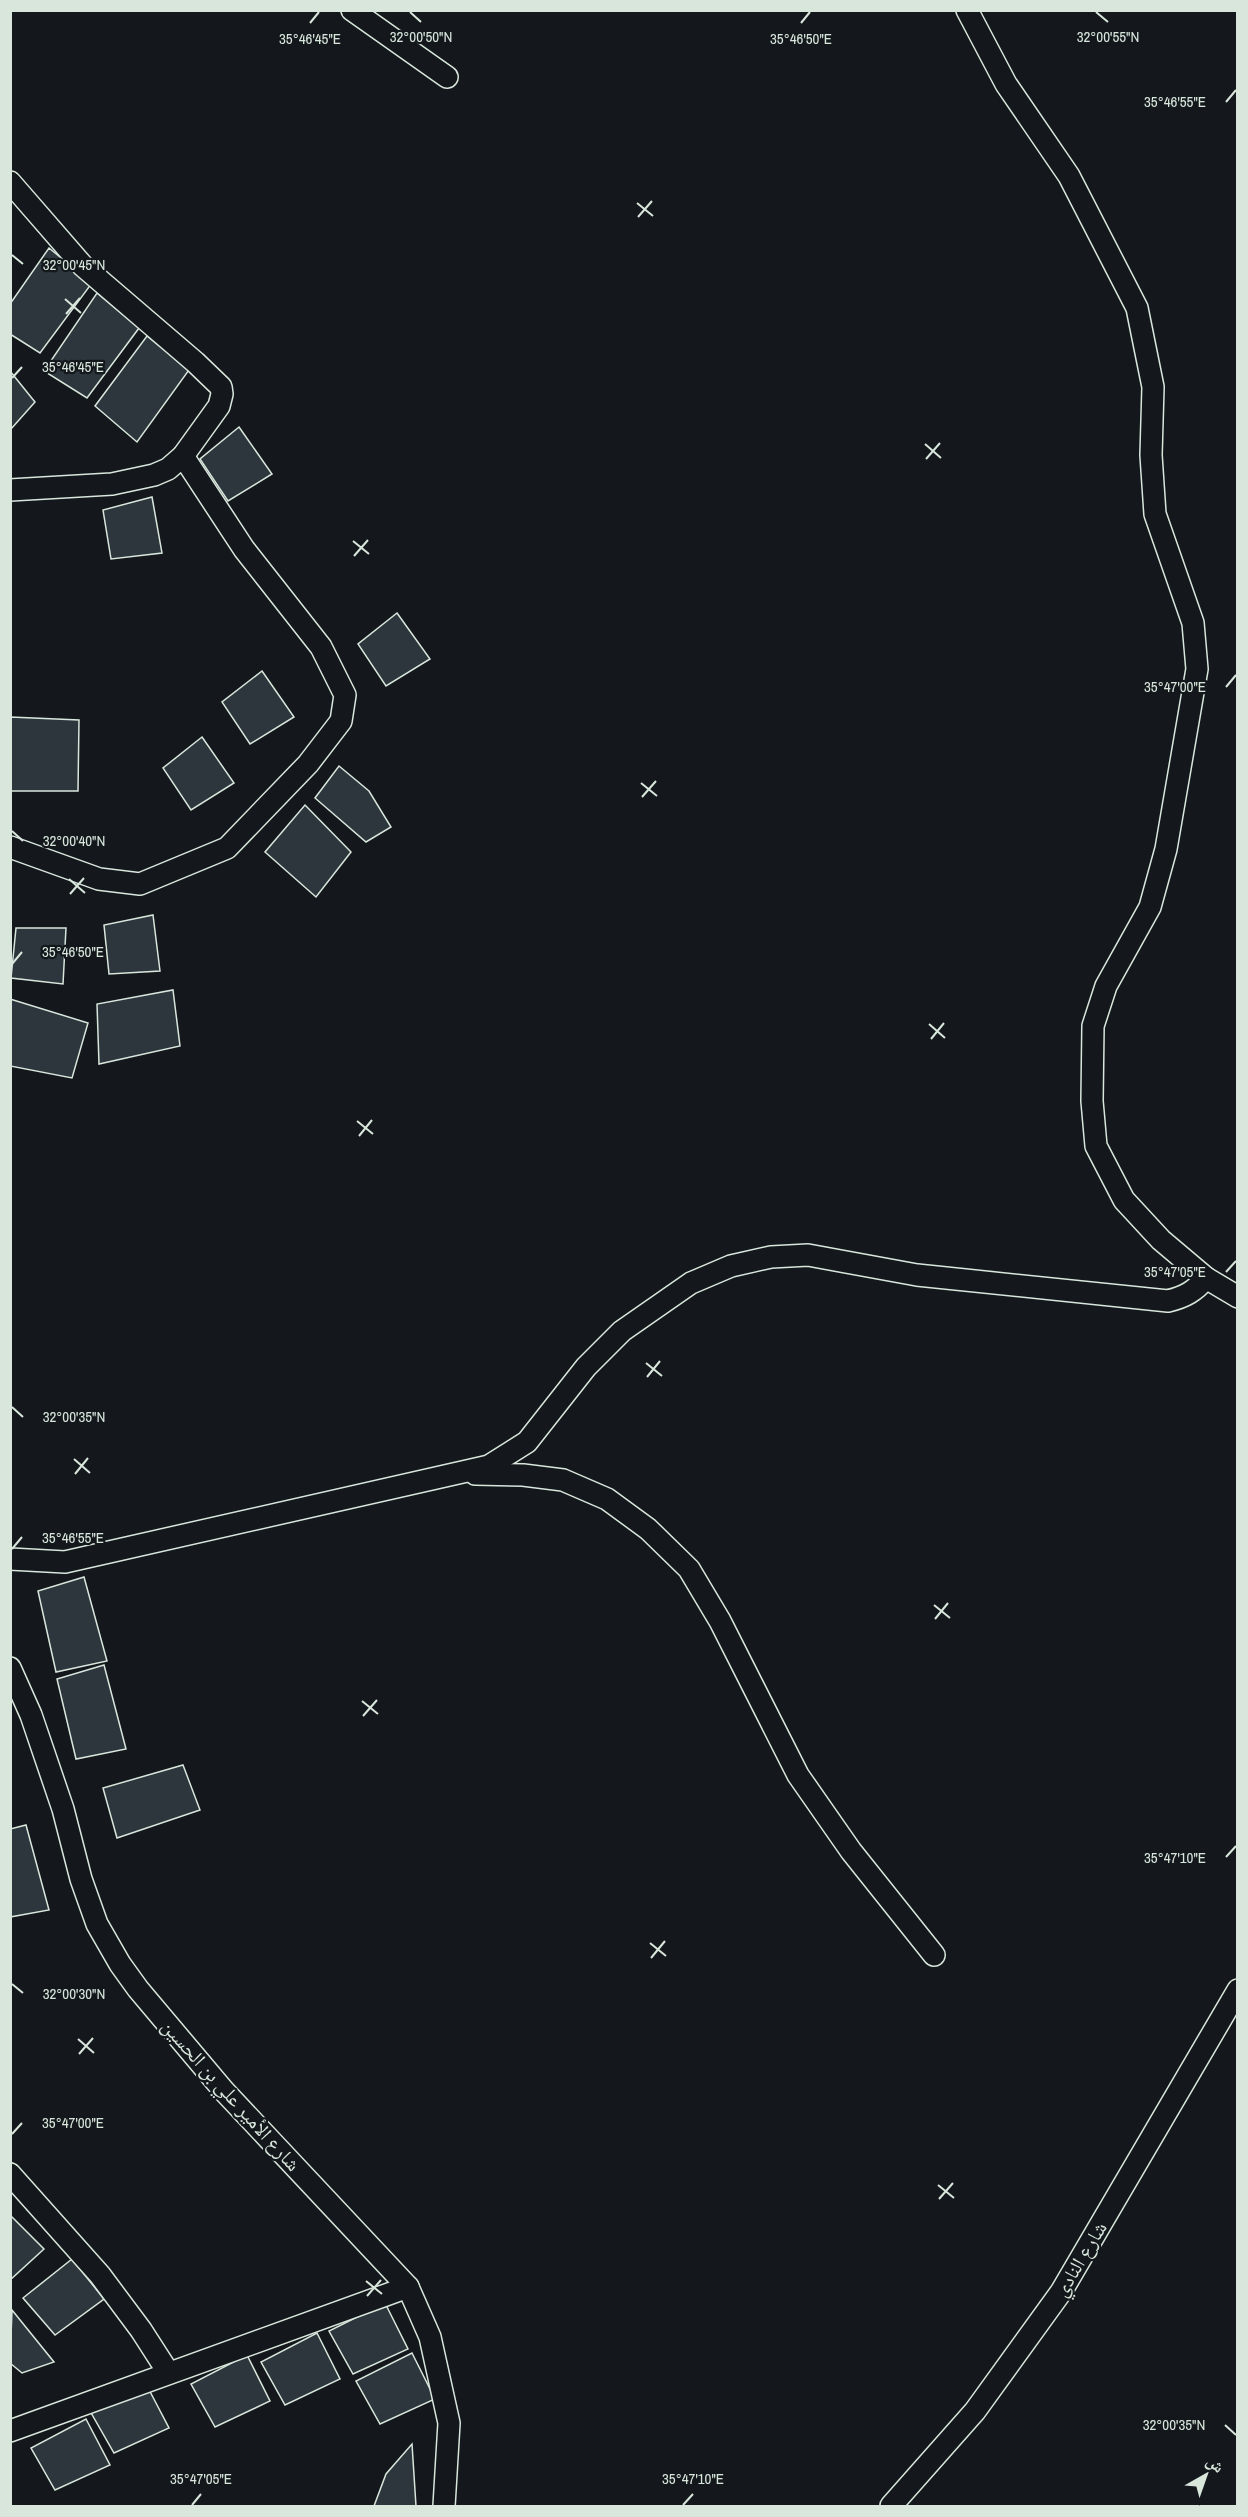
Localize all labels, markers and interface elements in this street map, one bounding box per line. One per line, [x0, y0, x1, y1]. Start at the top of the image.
text: 32°00'50"N [390, 26, 452, 47]
text: 32°00'55"N [1077, 26, 1139, 47]
text: 35°46'45"E [279, 28, 341, 49]
text: 35°46'50"E [770, 28, 832, 49]
text: 35°46'55"E [1144, 91, 1206, 112]
text: 32°00'45"N [43, 254, 105, 275]
text: 35°46'45"E [42, 356, 104, 377]
text: 35°47'00"E [1144, 676, 1206, 697]
text: 32°00'40"N [43, 830, 105, 851]
text: 35°46'50"E [42, 941, 104, 962]
text: 35°47'05"E [1144, 1261, 1206, 1282]
text: 32°00'35"N [43, 1406, 105, 1427]
text: 35°46'55"E [42, 1527, 104, 1548]
text: 35°47'10"E [1144, 1847, 1206, 1868]
text: 32°00'30"N [43, 1983, 105, 2004]
street label: شارع الأمير علي بن الحسين [153, 2013, 307, 2179]
text: 35°47'00"E [42, 2112, 104, 2133]
street label: شارع النادي [1047, 2216, 1115, 2303]
text: 32°00'35"N [1143, 2414, 1205, 2435]
north arrow [1176, 2445, 1236, 2505]
text: ش [1202, 2450, 1229, 2477]
text: 35°47'05"E [170, 2468, 232, 2489]
text: 35°47'10"E [662, 2468, 724, 2489]

